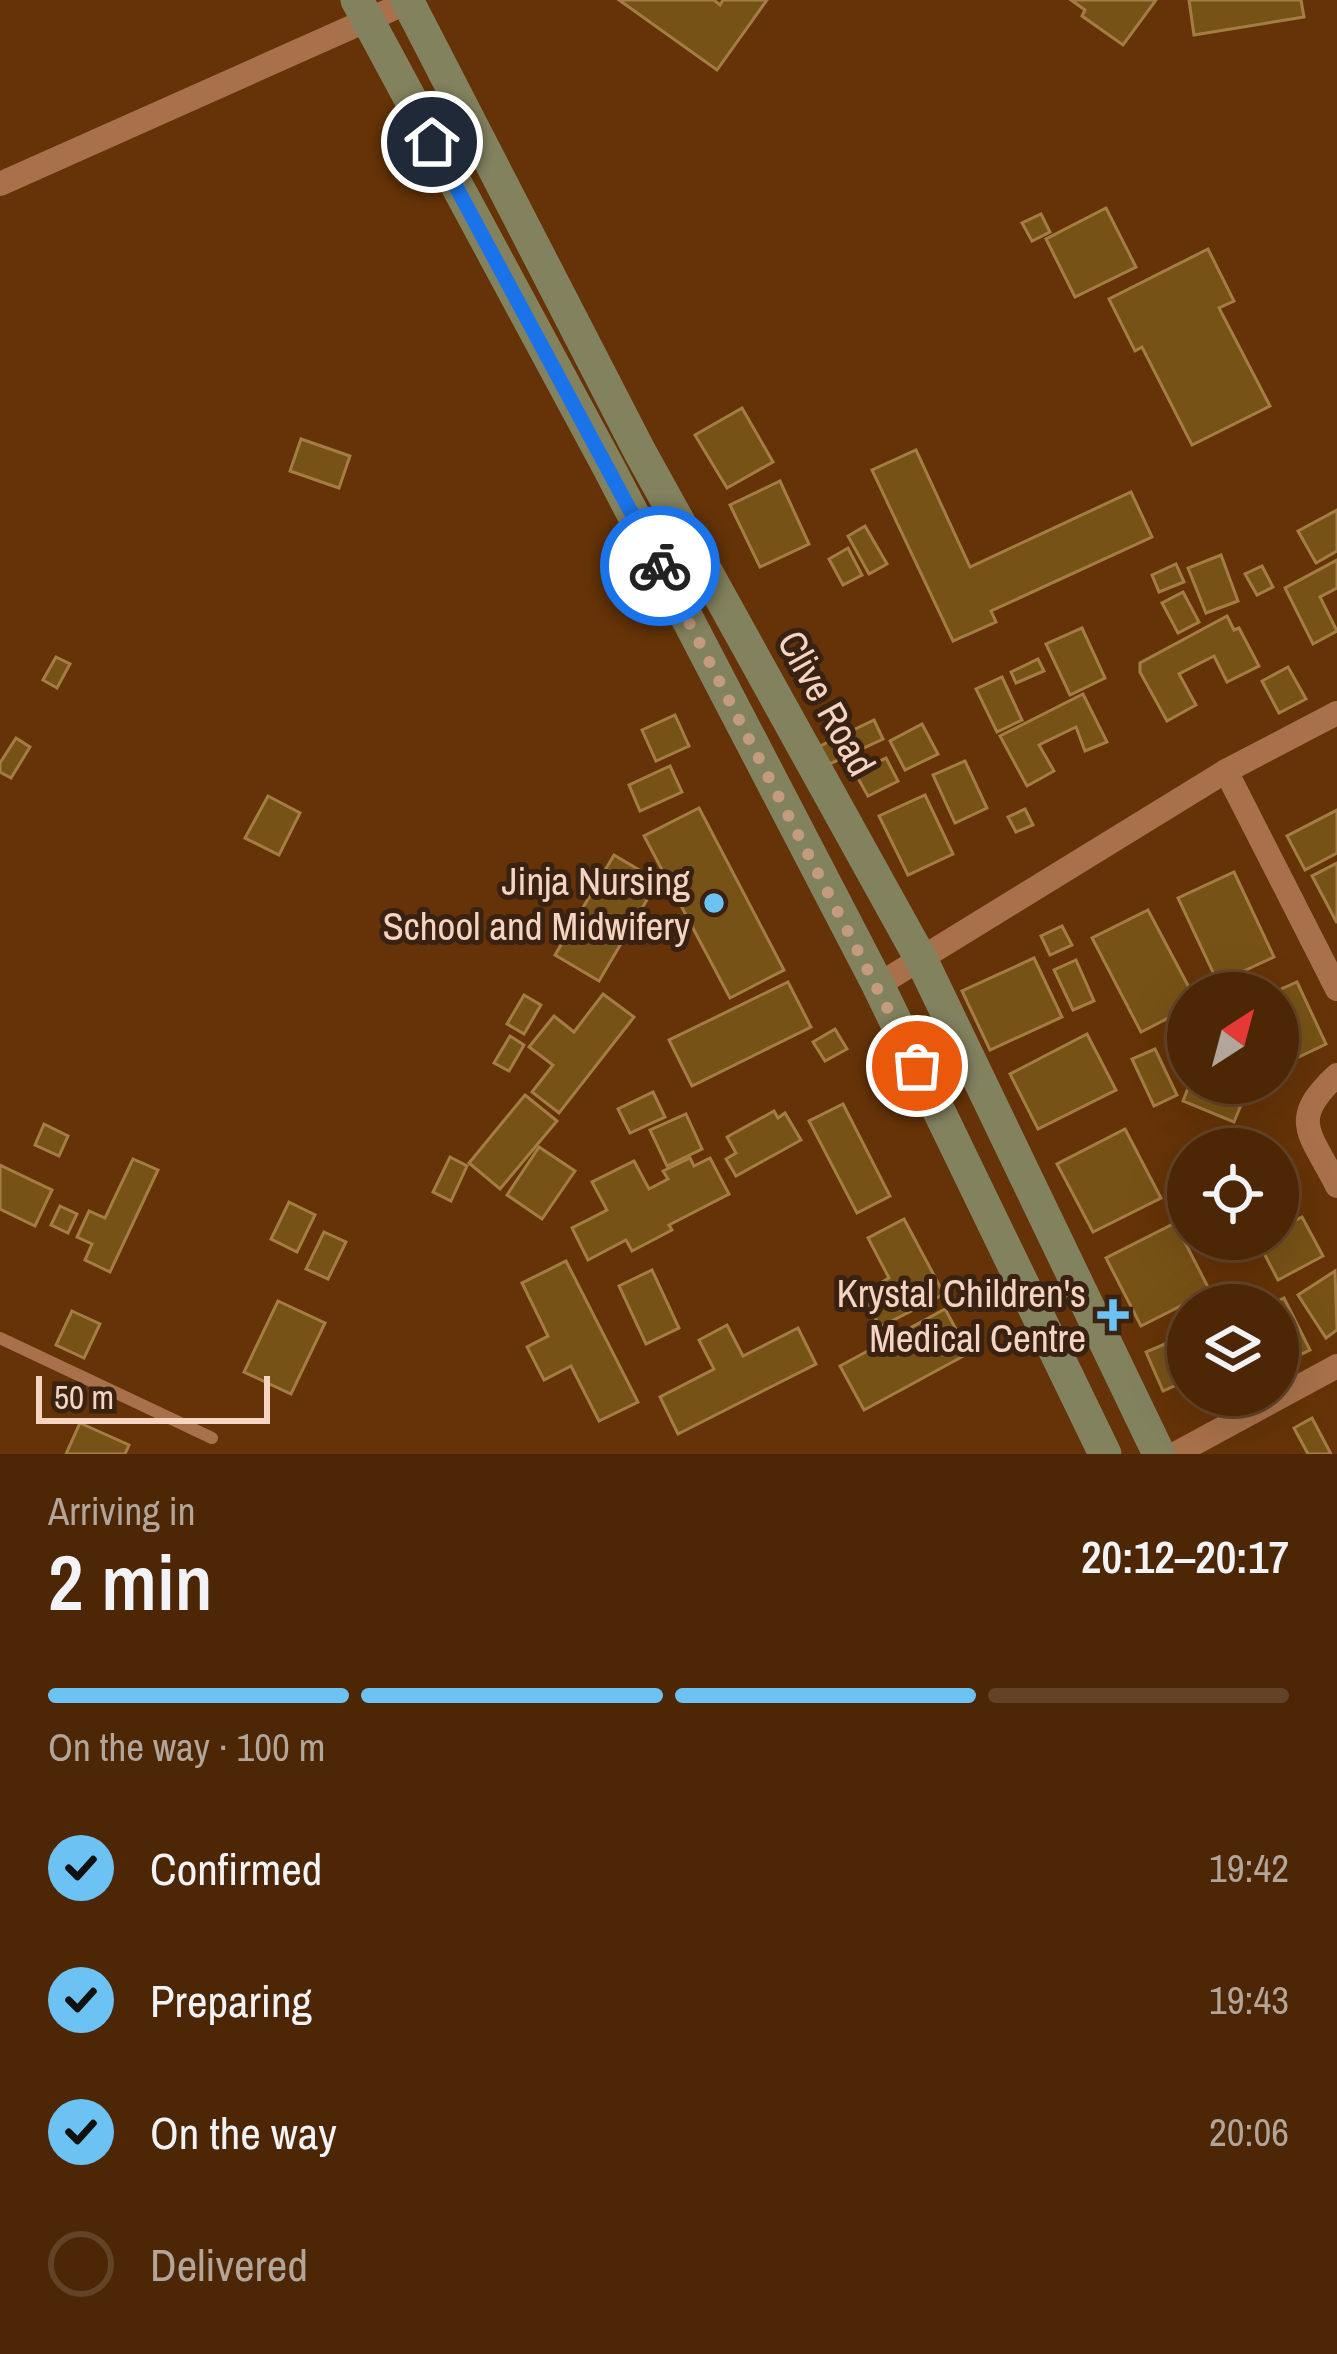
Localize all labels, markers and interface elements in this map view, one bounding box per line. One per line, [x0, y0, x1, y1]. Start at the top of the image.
pin [381, 91, 483, 193]
icon: home [399, 109, 465, 175]
courier [600, 506, 720, 626]
icon: bike [627, 533, 693, 599]
street label: Clive Road [766, 621, 888, 785]
place label: Jinja Nursing School and Midwifery [382, 855, 690, 952]
marker: Jinja Nursing School and Midwifery [701, 890, 727, 916]
north arrow [1167, 972, 1299, 1104]
map controls [1167, 972, 1299, 1416]
pin [866, 1015, 968, 1117]
icon: bag [884, 1033, 950, 1099]
button: locate [1167, 1128, 1299, 1260]
place label: Krystal Children's Medical Centre [836, 1267, 1086, 1364]
button: layers [1167, 1284, 1299, 1416]
marker: Krystal Children's Medical Centre [1097, 1299, 1129, 1331]
scale bar [36, 1370, 270, 1423]
text: 50 m [54, 1375, 114, 1419]
text: Arriving in [48, 1485, 196, 1537]
text: 20:12–20:17 [1081, 1526, 1289, 1587]
text: 2 min [48, 1529, 213, 1634]
text: On the way · 100 m [48, 1721, 325, 1773]
icon: check [48, 1835, 114, 1901]
text: Confirmed [150, 1838, 322, 1899]
text: 19:42 [1209, 1842, 1289, 1894]
icon: check [48, 1967, 114, 2033]
text: Preparing [150, 1970, 312, 2031]
text: 19:43 [1209, 1974, 1289, 2026]
icon: check [48, 2099, 114, 2165]
text: On the way [150, 2102, 337, 2163]
text: 20:06 [1209, 2106, 1289, 2158]
text: Delivered [150, 2234, 308, 2295]

